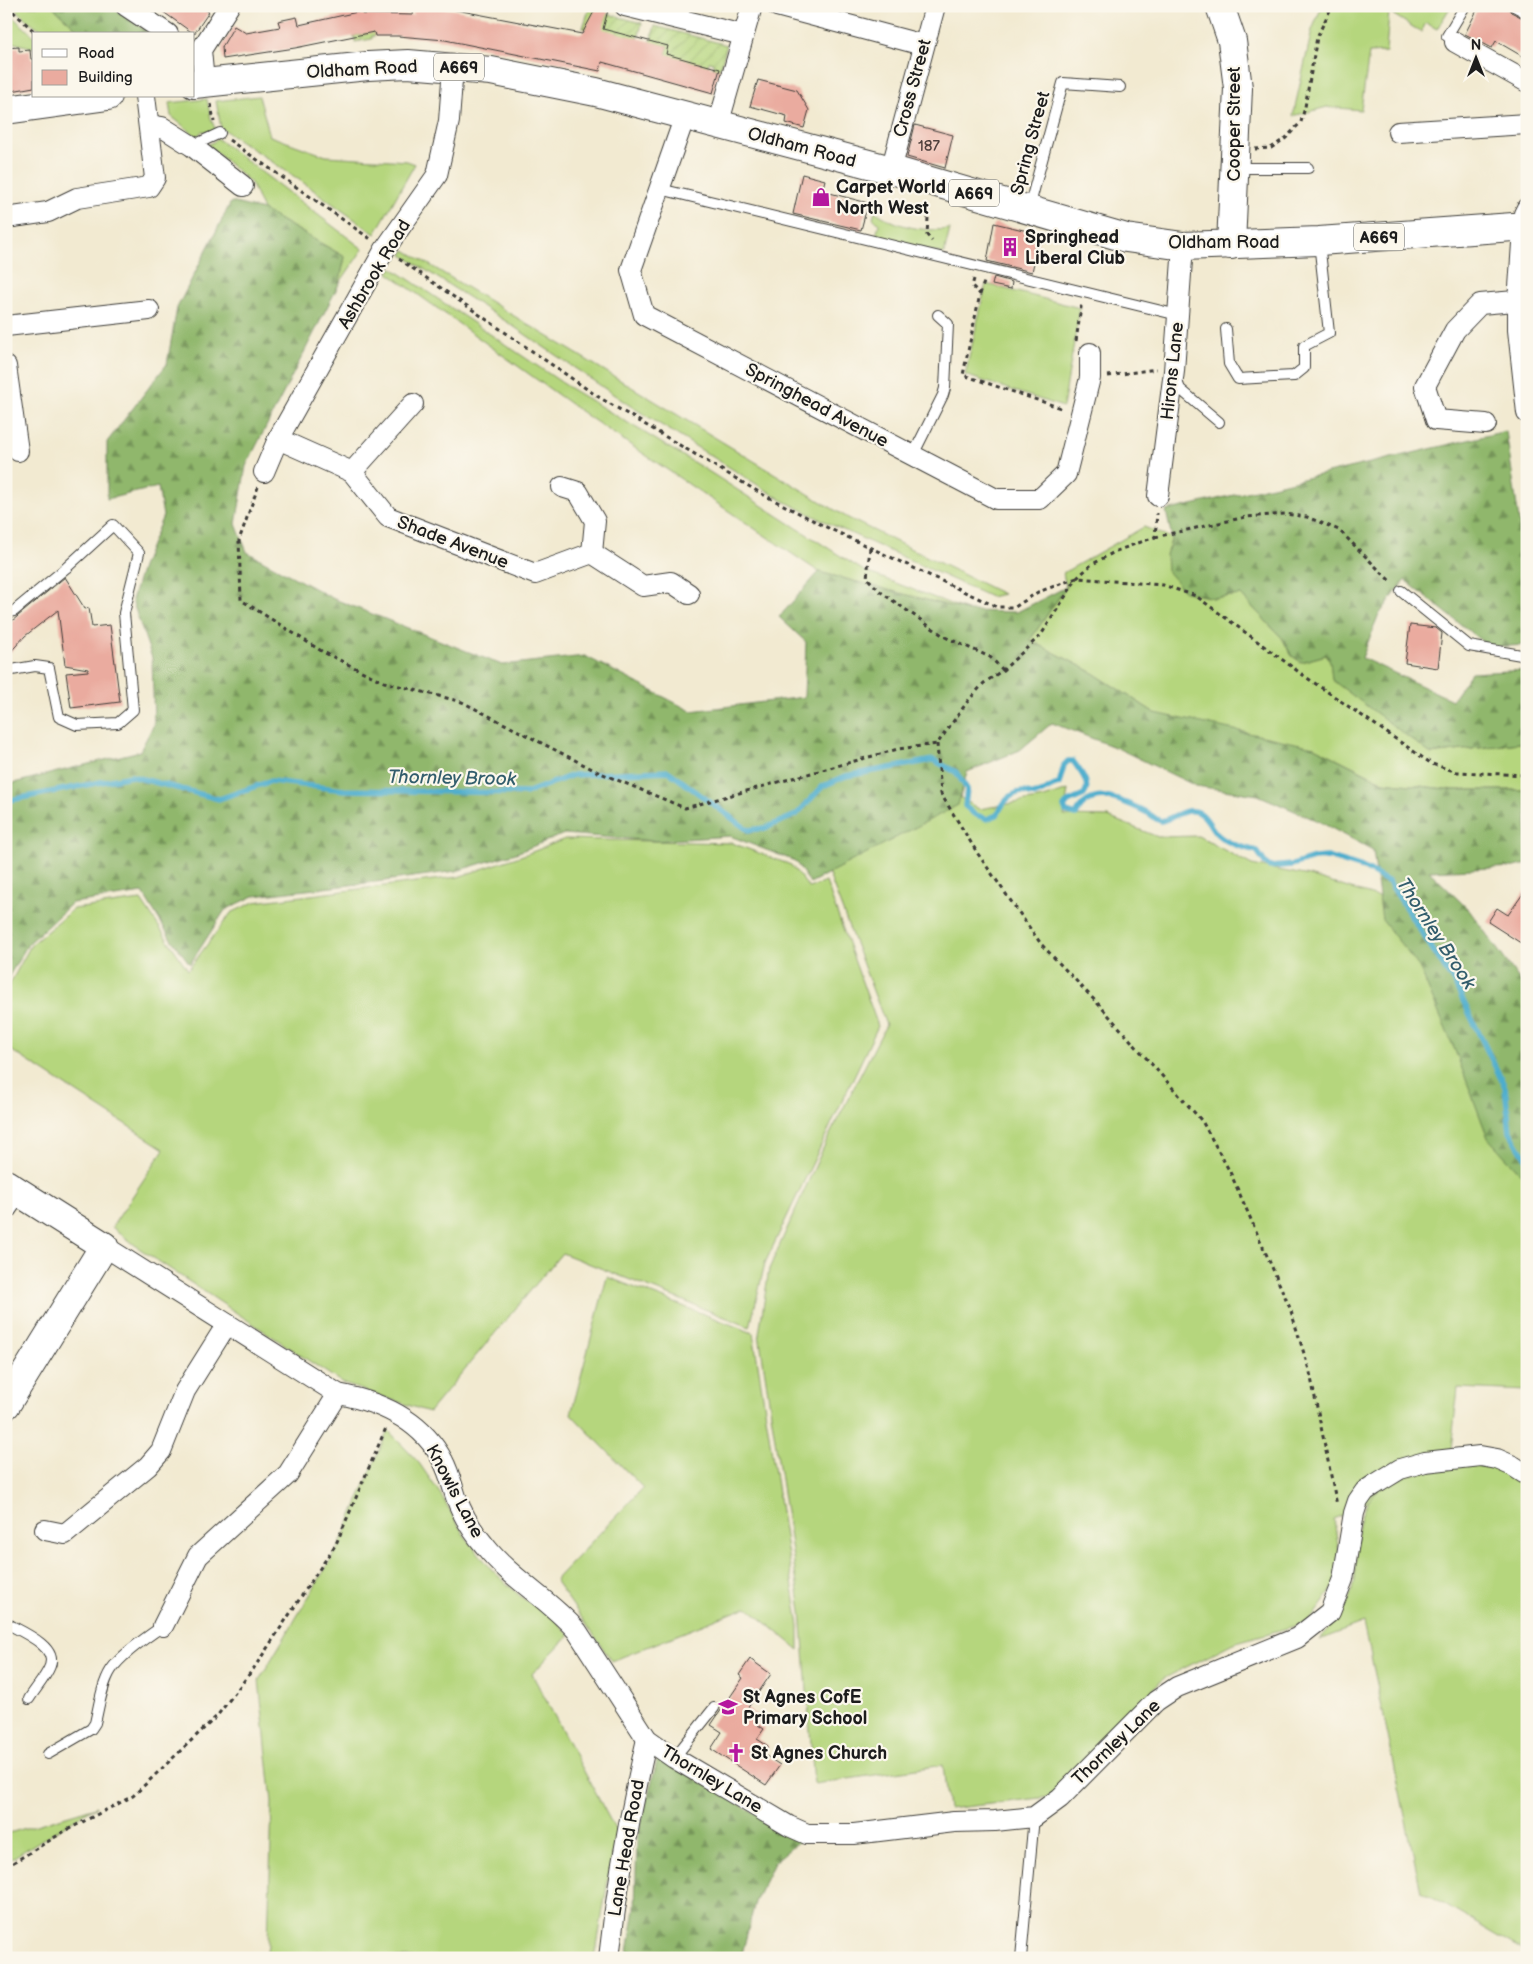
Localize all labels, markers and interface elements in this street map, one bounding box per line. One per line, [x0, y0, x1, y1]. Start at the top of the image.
legend [32, 32, 195, 98]
north arrow [1450, 32, 1500, 82]
street label: Cross Street [889, 36, 936, 140]
text: N [1471, 37, 1481, 54]
text: Road [78, 44, 114, 63]
road number: A669 [434, 54, 484, 80]
street label: Oldham Road [306, 56, 418, 83]
street label: Cooper Street [1224, 66, 1245, 181]
text: Building [78, 68, 133, 87]
street label: Spring Street [1007, 89, 1055, 197]
street label: Oldham Road [745, 123, 858, 172]
house number: 187 [918, 137, 941, 156]
place label: Carpet World North West [836, 177, 946, 219]
road number: A669 [949, 180, 999, 207]
shop icon: Carpet World North West [810, 186, 832, 208]
street label: Ashbrook Road [334, 216, 415, 333]
road number: A669 [1354, 223, 1404, 250]
place label: Springhead Liberal Club [1025, 227, 1126, 269]
street label: Oldham Road [1168, 232, 1280, 253]
building icon: Springhead Liberal Club [999, 236, 1021, 258]
street label: Hirons Lane [1157, 321, 1188, 421]
street label: Springhead Avenue [742, 359, 892, 452]
street label: Shade Avenue [394, 512, 512, 573]
water label: Thornley Brook [388, 766, 517, 791]
water label: Thornley Brook [1391, 874, 1481, 994]
street label: Knowls Lane [421, 1441, 488, 1542]
place label: St Agnes CofE Primary School [743, 1687, 867, 1729]
street label: Thornley Lane [1068, 1695, 1165, 1790]
school or university icon: St Agnes CofE Primary School [717, 1696, 739, 1718]
street label: Thornley Lane [657, 1741, 766, 1818]
church icon: St Agnes Church [725, 1742, 747, 1764]
place label: St Agnes Church [751, 1743, 887, 1764]
street label: Lane Head Road [604, 1778, 649, 1918]

